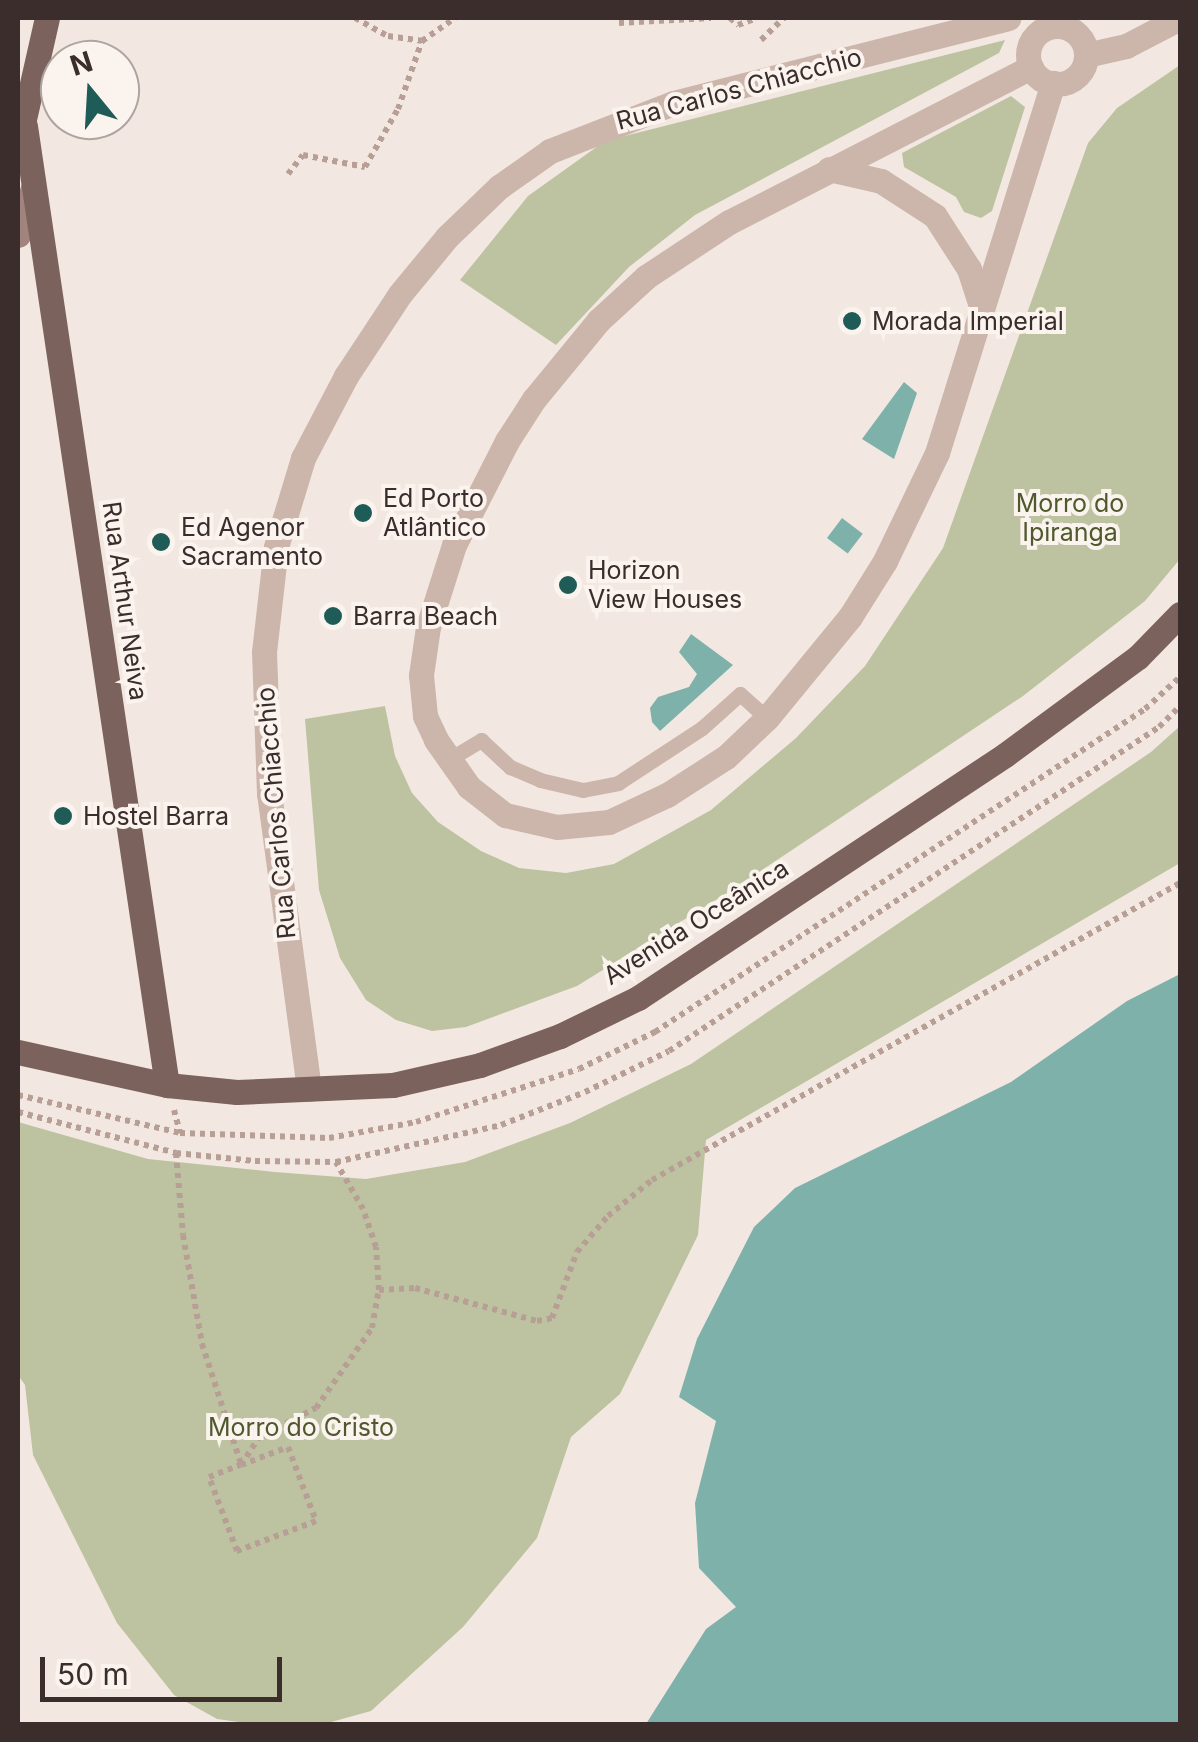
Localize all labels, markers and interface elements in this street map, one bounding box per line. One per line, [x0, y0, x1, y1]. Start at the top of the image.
north arrow [40, 40, 140, 140]
street label: Rua Carlos Chiacchio [613, 42, 865, 136]
text: N [66, 44, 97, 83]
place label: Morada Imperial [872, 306, 1064, 336]
marker: Morada Imperial [841, 310, 863, 332]
place label: Ed Porto Atlântico [383, 484, 486, 543]
park label: Morro do Ipiranga [1016, 489, 1124, 548]
street label: Rua Arthur Neiva [96, 500, 154, 702]
marker: Ed Porto Atlântico [352, 502, 374, 524]
place label: Ed Agenor Sacramento [181, 513, 323, 572]
marker: Ed Agenor Sacramento [150, 531, 172, 553]
place label: Horizon View Houses [588, 556, 742, 615]
marker: Horizon View Houses [557, 574, 579, 596]
place label: Barra Beach [353, 601, 498, 631]
marker: Barra Beach [322, 605, 344, 627]
street label: Rua Carlos Chiacchio [250, 686, 302, 940]
place label: Hostel Barra [83, 801, 229, 831]
marker: Hostel Barra [52, 805, 74, 827]
street label: Avenida Oceânica [598, 853, 794, 991]
park label: Morro do Cristo [208, 1412, 394, 1442]
scale bar [45, 1637, 288, 1699]
text: 50 m [57, 1656, 129, 1692]

